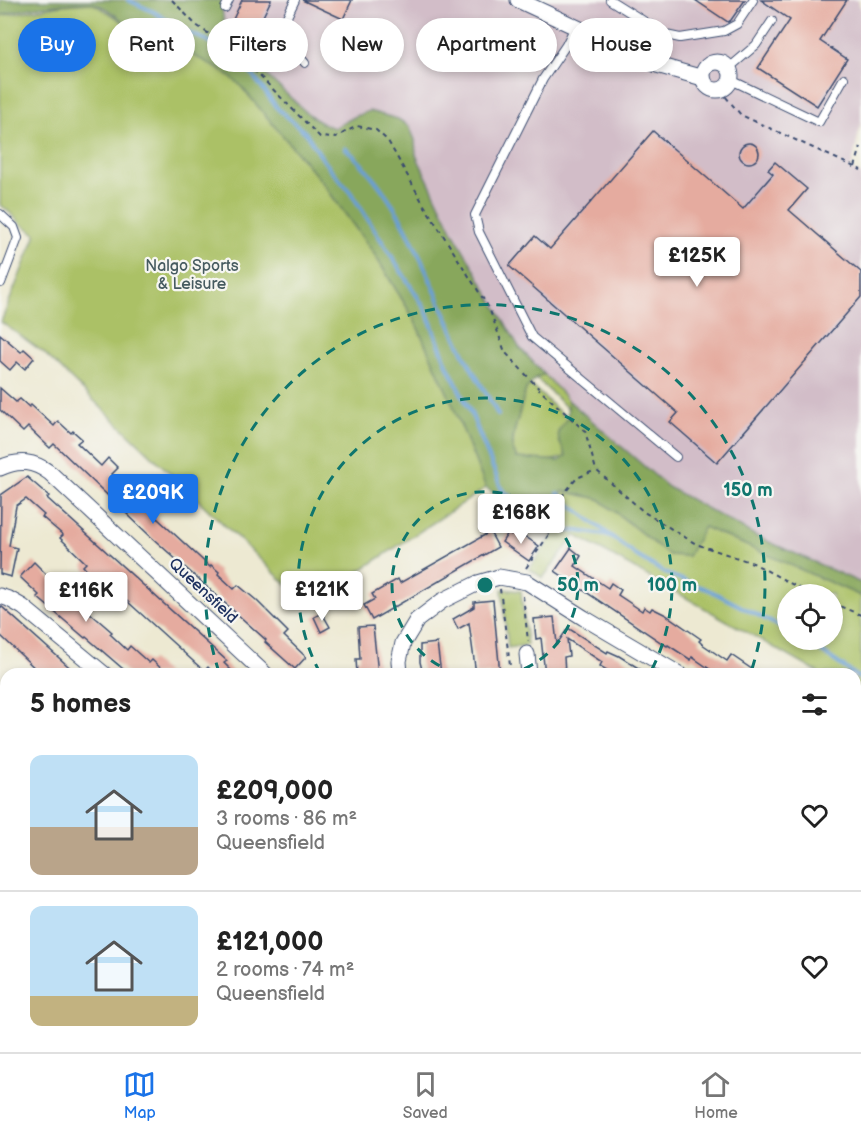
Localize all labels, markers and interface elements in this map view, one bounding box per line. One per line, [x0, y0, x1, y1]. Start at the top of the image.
chip: Buy [18, 18, 96, 72]
chip: Rent [108, 18, 195, 72]
chip: Filters [207, 18, 308, 72]
chip: New [320, 18, 404, 72]
chip: Apartment [416, 18, 557, 72]
chip: House [569, 18, 673, 72]
pin: £125K [655, 237, 739, 288]
text: £125K [668, 244, 726, 268]
park label: Nalgo Sports & Leisure [145, 257, 239, 294]
pin: £209K [111, 474, 195, 525]
text: 150 m [723, 480, 773, 501]
text: £209K [122, 481, 184, 505]
pin: £168K [479, 494, 563, 545]
text: £168K [492, 501, 550, 525]
street label: Queensfield [165, 554, 241, 628]
pin: £121K [280, 571, 364, 622]
pin: £116K [44, 572, 128, 623]
centre of rings [475, 575, 495, 595]
text: 50 m [557, 575, 599, 596]
text: 100 m [647, 575, 697, 596]
text: £121K [295, 578, 349, 602]
text: £116K [59, 579, 114, 603]
map controls [777, 584, 843, 650]
button: locate [777, 584, 843, 650]
icon: filters [798, 688, 831, 721]
text: 5 homes [30, 689, 131, 720]
text: £209,000 [216, 776, 333, 807]
icon: home [78, 779, 150, 851]
icon: heart [798, 799, 831, 832]
text: 3 rooms · 86 m² [216, 807, 357, 831]
text: Queensfield [216, 831, 325, 855]
text: £121,000 [216, 927, 323, 958]
icon: home [78, 930, 150, 1002]
icon: heart [798, 950, 831, 983]
text: 2 rooms · 74 m² [216, 958, 354, 982]
text: Queensfield [216, 982, 325, 1006]
tab: Map [123, 1068, 156, 1123]
tab: Saved [403, 1068, 448, 1123]
tab: Home [694, 1068, 738, 1123]

